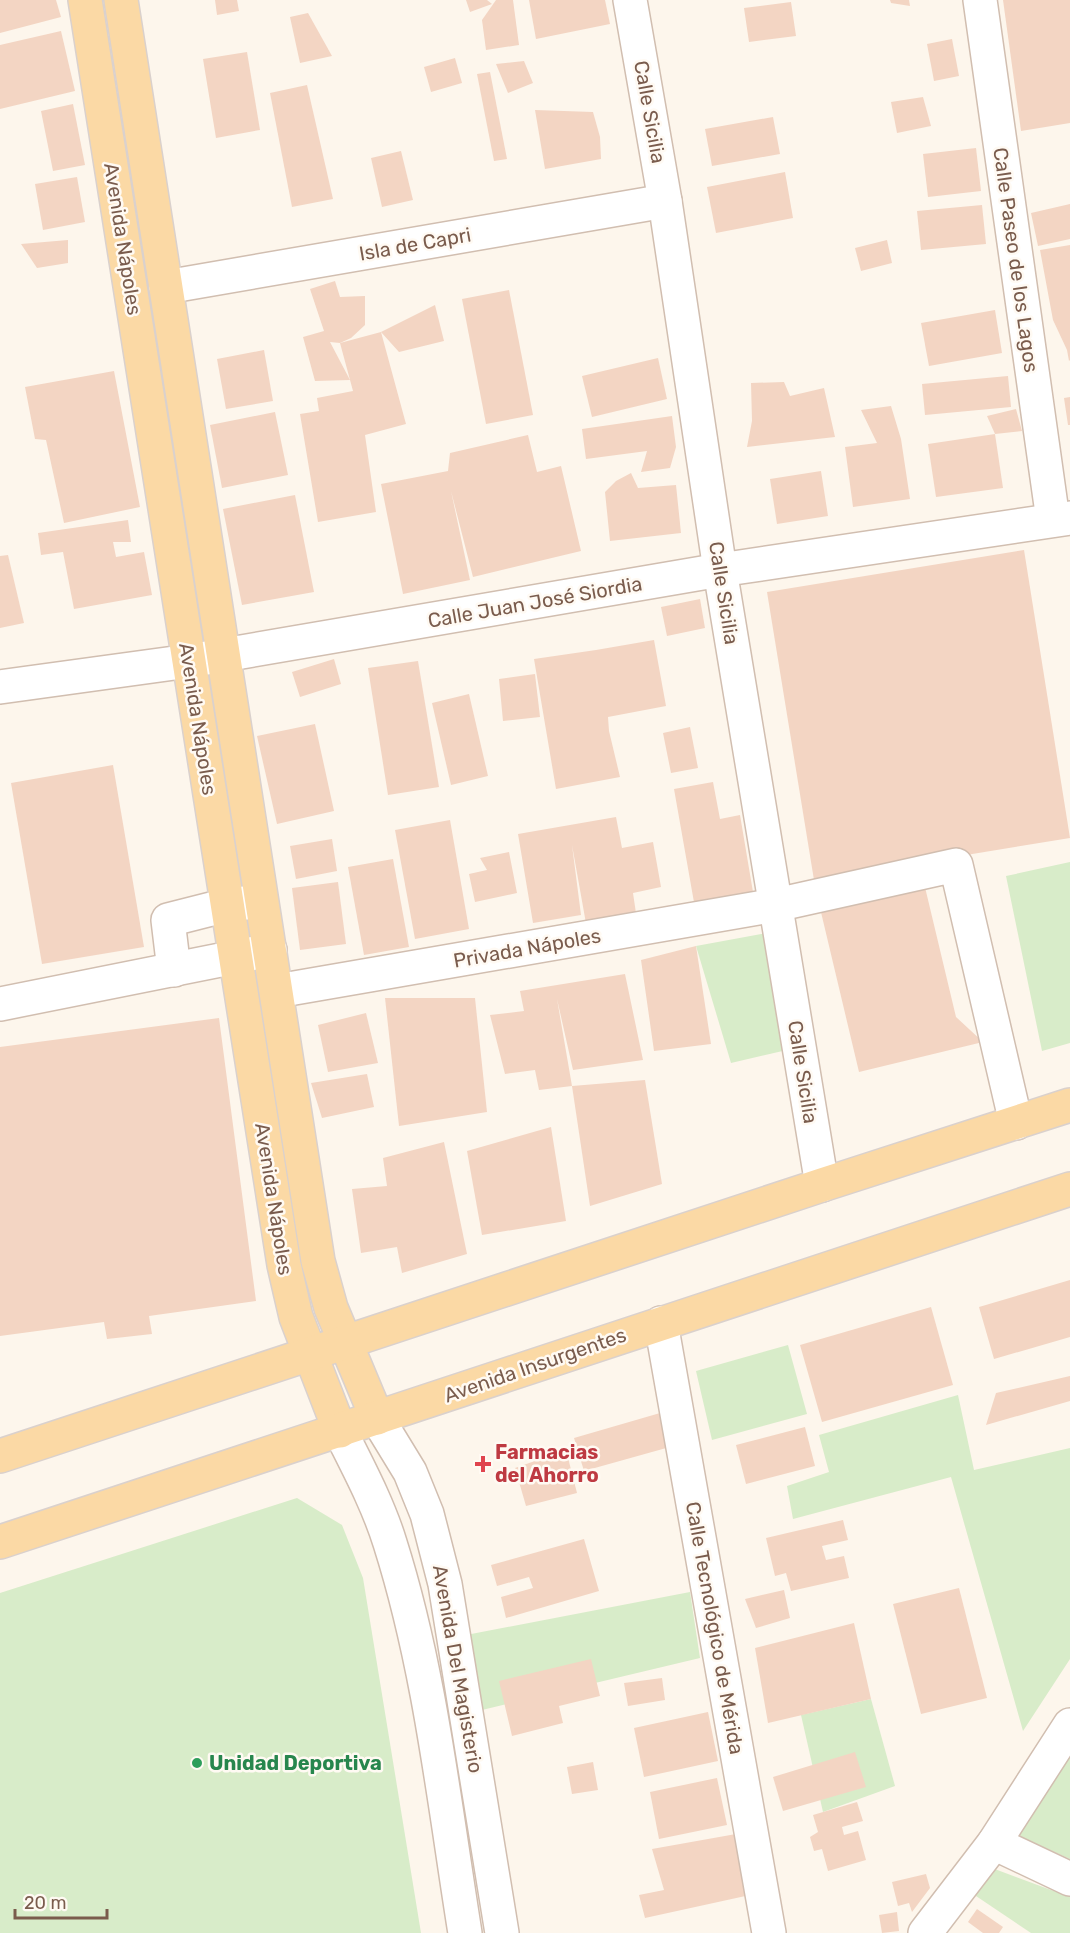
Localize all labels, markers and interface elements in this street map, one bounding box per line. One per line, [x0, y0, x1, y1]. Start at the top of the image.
street label: Calle Sicilia [629, 59, 671, 165]
street label: Calle Paseo de los Lagos [988, 146, 1044, 374]
street label: Avenida Nápoles [99, 161, 147, 317]
street label: Isla de Capri [357, 222, 473, 266]
street label: Calle Sicilia [704, 540, 744, 646]
street label: Calle Juan José Siordia [426, 571, 644, 633]
street label: Avenida Nápoles [174, 641, 222, 797]
street label: Privada Nápoles [451, 923, 603, 973]
street label: Calle Sicilia [783, 1019, 823, 1125]
street label: Avenida Nápoles [250, 1121, 298, 1277]
street label: Avenida Insurgentes [441, 1323, 629, 1407]
place label: Farmacias del Ahorro [495, 1440, 599, 1487]
marker: Farmacias del Ahorro [476, 1457, 490, 1471]
street label: Calle Tecnológico de Mérida [681, 1500, 749, 1756]
street label: Avenida Del Magisterio [428, 1563, 488, 1775]
place label: Unidad Deportiva [209, 1751, 382, 1775]
marker: Unidad Deportiva [190, 1756, 204, 1770]
scale bar [15, 1882, 106, 1920]
text: 20 m [24, 1892, 66, 1914]

